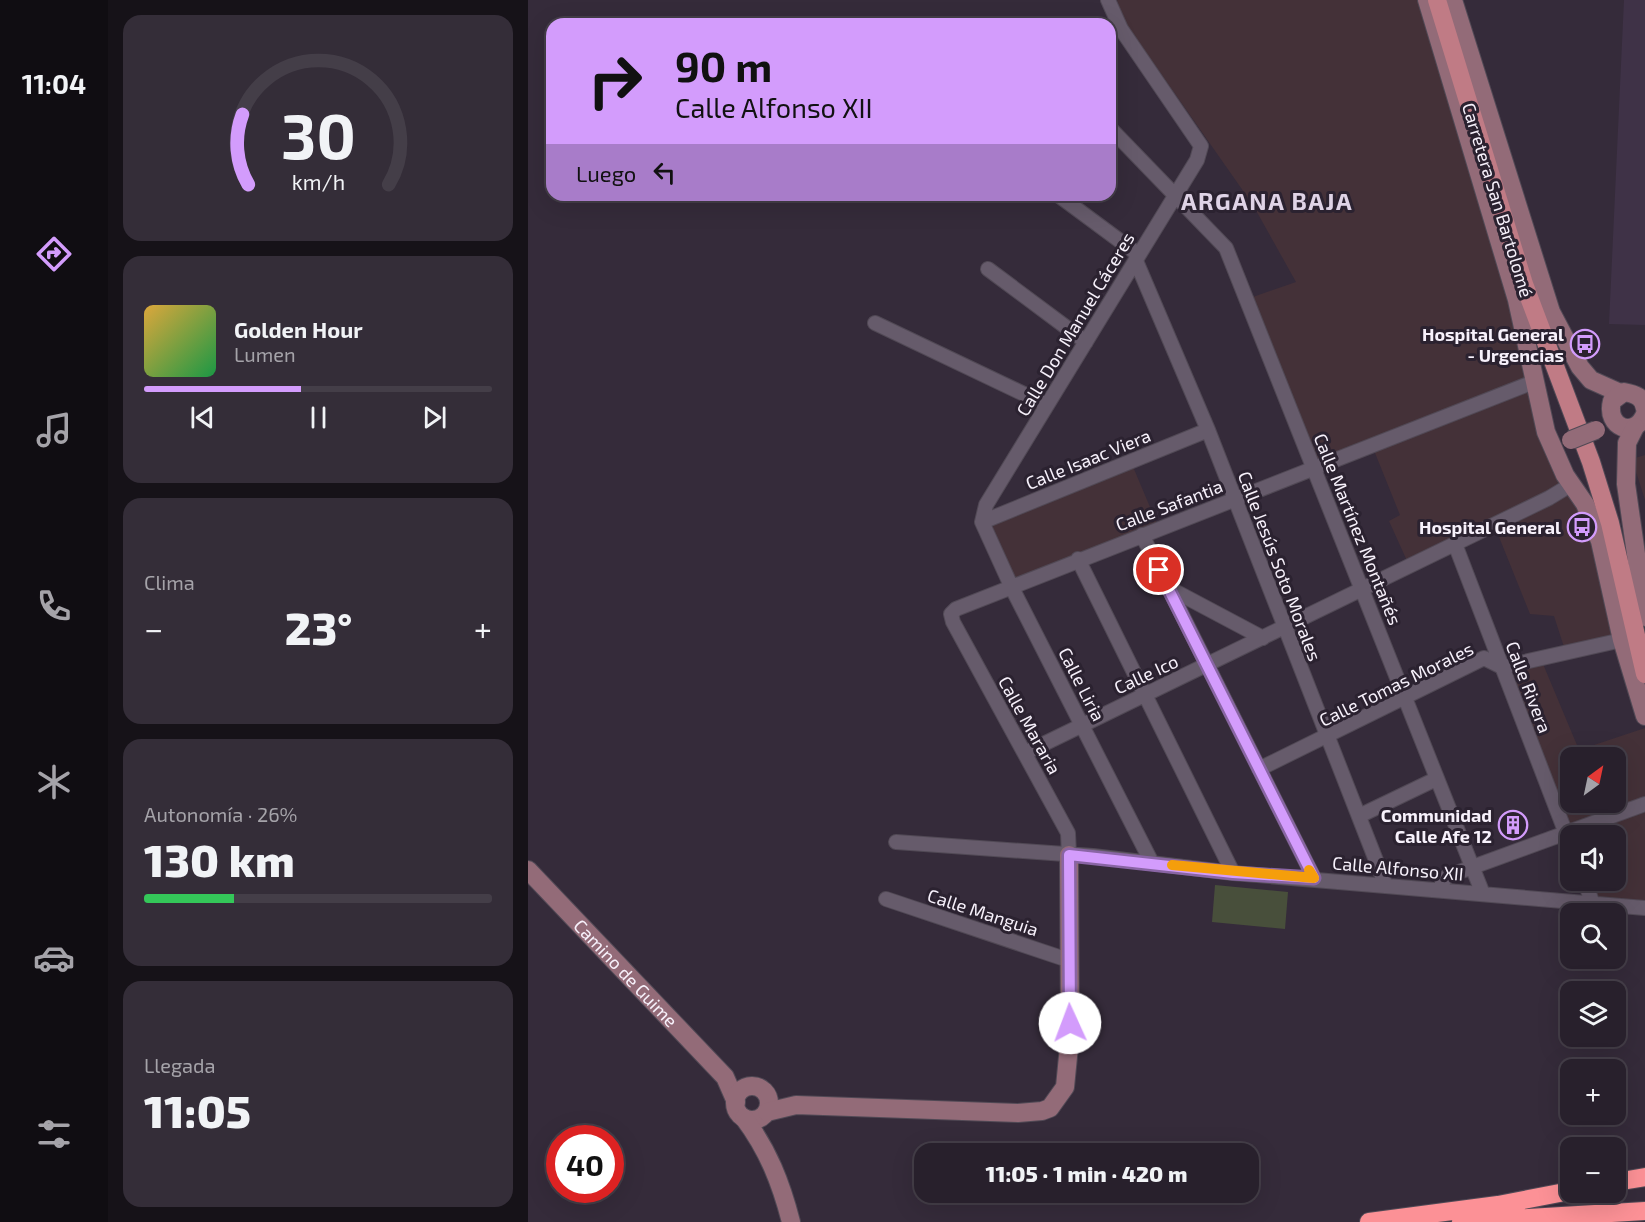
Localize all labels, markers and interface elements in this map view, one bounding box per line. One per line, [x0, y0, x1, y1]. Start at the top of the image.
text: 90 m [675, 40, 772, 90]
icon: right [576, 42, 654, 120]
text: 11:04 [22, 67, 86, 99]
text: Calle Alfonso XII [675, 91, 873, 123]
text: 30 [281, 97, 355, 172]
street label: Carretera San Bartolomé [1458, 100, 1538, 300]
icon: left [648, 156, 681, 189]
text: Luego [576, 160, 636, 186]
text: km/h [291, 170, 345, 195]
district label: ARGANA BAJA [1181, 186, 1353, 215]
street label: Calle Don Manuel Cáceres [1011, 228, 1139, 420]
icon: directions [33, 233, 75, 275]
text: Golden Hour [234, 316, 363, 342]
place label: Hospital General - Urgencias [1422, 323, 1564, 366]
bus stop icon: Hospital General - Urgencias [1569, 328, 1601, 360]
text: Lumen [234, 342, 296, 366]
icon: previous [186, 401, 219, 434]
icon: pause [302, 401, 335, 434]
icon: next [418, 401, 451, 434]
icon: music [33, 409, 75, 451]
street label: Calle Isaac Viera [1022, 424, 1154, 494]
street label: Calle Martínez Montañés [1309, 430, 1407, 628]
street label: Calle Jesús Soto Morales [1234, 468, 1326, 664]
street label: Calle Safantia [1112, 475, 1226, 535]
bus stop icon: Hospital General [1566, 511, 1598, 543]
place label: Hospital General [1419, 516, 1561, 538]
pin [1133, 544, 1184, 595]
icon: arrive [1142, 553, 1175, 586]
text: Clima [144, 570, 195, 594]
icon: phone [33, 585, 75, 627]
text: 23° [285, 600, 352, 654]
text: − [144, 608, 163, 648]
text: + [474, 608, 492, 648]
street label: Calle Tomas Morales [1315, 637, 1477, 731]
street label: Calle Rivera [1501, 638, 1557, 736]
street label: Calle Liria [1054, 643, 1110, 725]
street label: Calle Ico [1110, 650, 1182, 698]
street label: Calle Mararia [994, 672, 1066, 778]
north arrow [1560, 747, 1626, 813]
map controls [1560, 747, 1626, 1203]
icon: climate [33, 761, 75, 803]
text: Autonomía · 26% [144, 802, 297, 826]
place label: Communidad Calle Afe 12 [1381, 804, 1492, 847]
building icon: Communidad Calle Afe 12 [1497, 809, 1529, 841]
button: sound [1560, 825, 1626, 891]
text: 130 km [144, 832, 295, 886]
street label: Calle Alfonso XII [1331, 851, 1465, 885]
street label: Calle Manguia [925, 884, 1041, 940]
button: search [1560, 903, 1626, 969]
street label: Camino de Guime [569, 914, 682, 1031]
icon: car [33, 937, 75, 979]
button: layers [1560, 981, 1626, 1047]
position arrow [1038, 991, 1102, 1055]
text: Llegada [144, 1053, 215, 1077]
button: + [1560, 1059, 1626, 1125]
text: 11:05 [144, 1083, 251, 1137]
icon: filters [33, 1113, 75, 1155]
speed limit sign: 40 [546, 1125, 624, 1203]
button: − [1560, 1137, 1626, 1203]
text: 11:05 · 1 min · 420 m [986, 1160, 1187, 1186]

